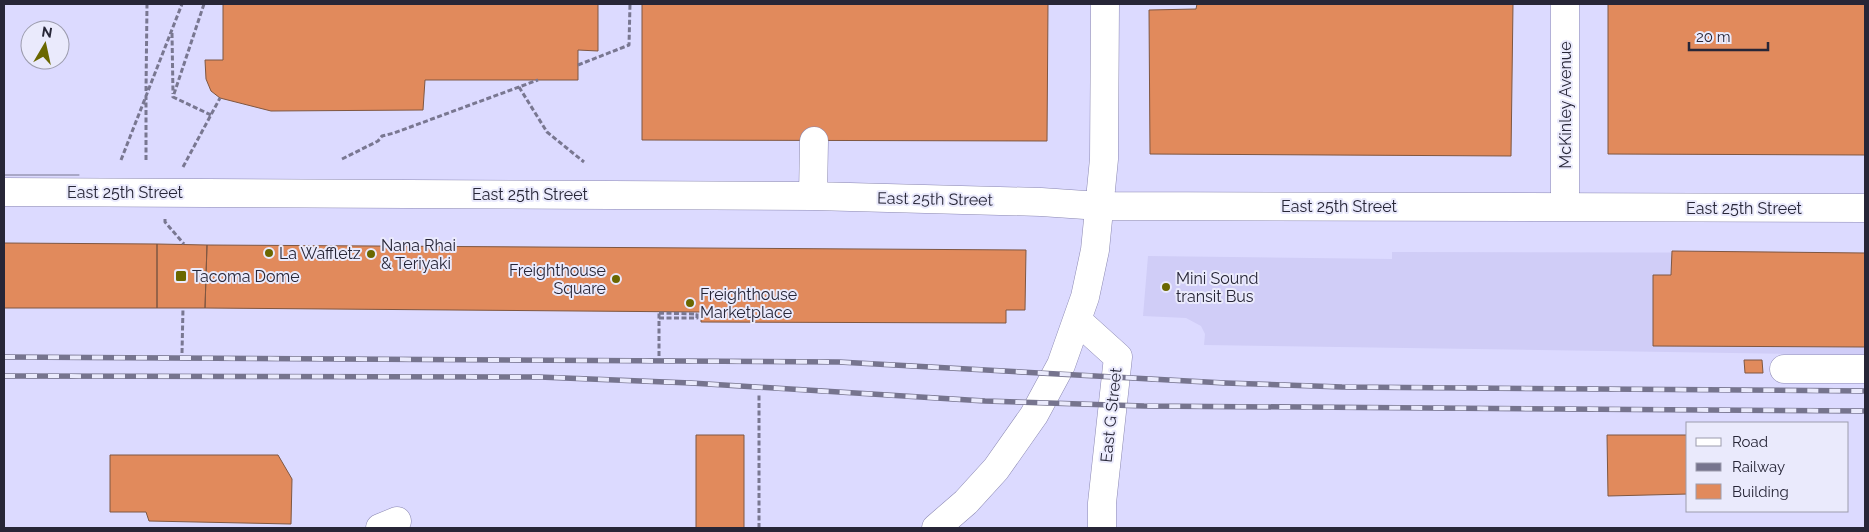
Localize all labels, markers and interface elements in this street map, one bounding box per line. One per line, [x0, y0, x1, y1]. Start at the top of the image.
north arrow [20, 20, 70, 70]
scale bar [1689, 20, 1768, 52]
text: N [41, 23, 54, 41]
text: 20 m [1696, 28, 1731, 46]
street label: McKinley Avenue [1556, 41, 1575, 169]
street label: East 25th Street [67, 183, 184, 202]
street label: East 25th Street [472, 185, 589, 204]
street label: East 25th Street [877, 188, 994, 210]
street label: East 25th Street [1281, 197, 1398, 216]
street label: East 25th Street [1686, 199, 1803, 218]
place label: Nana Rhai & Teriyaki [381, 236, 456, 273]
place label: La Waffletz [279, 244, 361, 263]
marker: La Waffletz [263, 247, 275, 259]
marker: Nana Rhai & Teriyaki [365, 248, 377, 260]
place label: Freighthouse Square [509, 261, 606, 298]
place label: Tacoma Dome [192, 267, 300, 286]
marker: Tacoma Dome [174, 269, 188, 283]
place label: Mini Sound transit Bus [1176, 269, 1258, 306]
marker: Freighthouse Square [610, 273, 622, 285]
marker: Mini Sound transit Bus [1160, 281, 1172, 293]
place label: Freighthouse Marketplace [700, 285, 797, 322]
marker: Freighthouse Marketplace [684, 297, 696, 309]
street label: East G Street [1097, 366, 1126, 463]
legend [1686, 422, 1849, 512]
text: Road [1732, 433, 1768, 451]
text: Railway [1732, 458, 1785, 476]
text: Building [1732, 483, 1789, 501]

